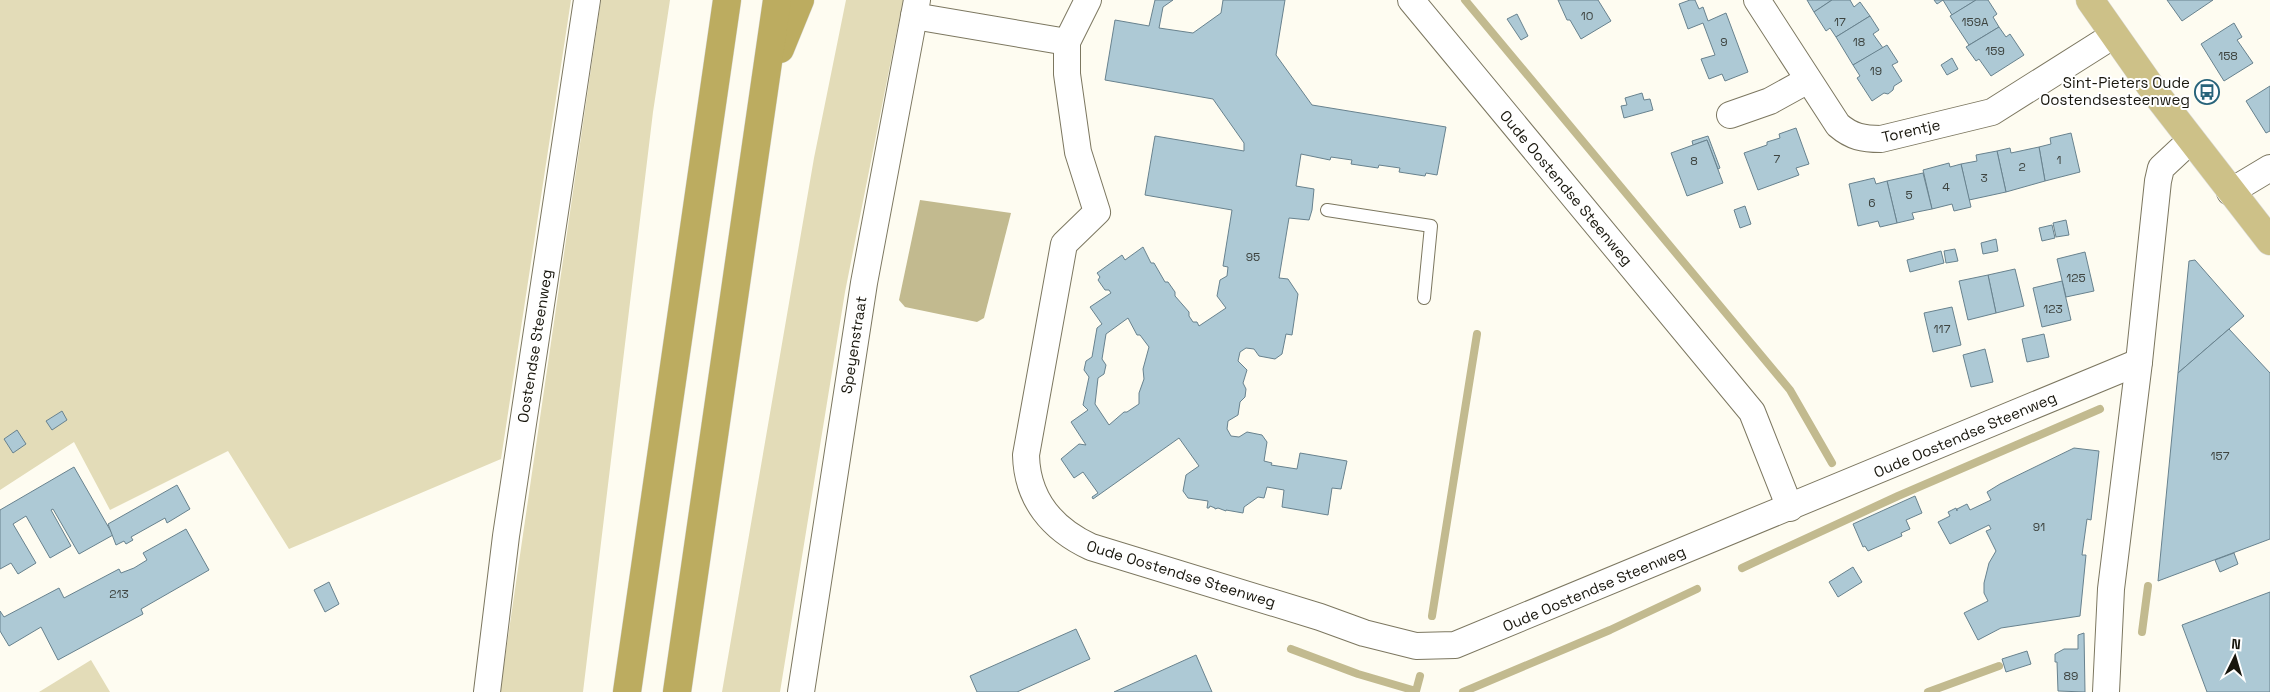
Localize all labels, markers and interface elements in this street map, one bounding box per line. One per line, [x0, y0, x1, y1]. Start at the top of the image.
house number: 10 [1581, 8, 1593, 24]
house number: 17 [1834, 14, 1846, 30]
house number: 159A [1961, 14, 1989, 30]
house number: 9 [1720, 34, 1728, 50]
house number: 18 [1853, 34, 1865, 50]
house number: 159 [1985, 43, 2005, 59]
house number: 158 [2218, 48, 2238, 64]
house number: 19 [1870, 63, 1882, 79]
place label: Sint-Pieters Oude Oostendsesteenweg [2040, 73, 2190, 109]
bus stop icon: Sint-Pieters Oude Oostendsesteenweg [2194, 79, 2220, 105]
street label: Oude Oostendse Steenweg [1496, 106, 1637, 269]
street label: Torentje [1880, 115, 1942, 146]
house number: 7 [1774, 151, 1781, 167]
house number: 1 [2056, 152, 2062, 168]
house number: 8 [1690, 153, 1698, 169]
house number: 2 [2018, 159, 2026, 175]
house number: 3 [1980, 170, 1988, 186]
house number: 4 [1942, 179, 1950, 195]
house number: 5 [1905, 187, 1913, 203]
house number: 6 [1868, 195, 1876, 211]
house number: 95 [1246, 249, 1260, 265]
street label: Oostendse Steenweg [513, 268, 556, 424]
house number: 125 [2066, 270, 2086, 286]
street label: Speyenstraat [836, 295, 871, 395]
house number: 123 [2043, 301, 2063, 317]
house number: 117 [1934, 321, 1951, 337]
street label: Oude Oostendse Steenweg [1871, 387, 2059, 482]
house number: 157 [2211, 448, 2230, 464]
house number: 91 [2033, 519, 2045, 535]
street label: Oude Oostendse Steenweg [1084, 536, 1278, 611]
street label: Oude Oostendse Steenweg [1500, 541, 1688, 636]
house number: 213 [109, 586, 129, 602]
north arrow [2210, 632, 2260, 682]
text: N [2231, 635, 2242, 653]
house number: 89 [2064, 668, 2078, 684]

